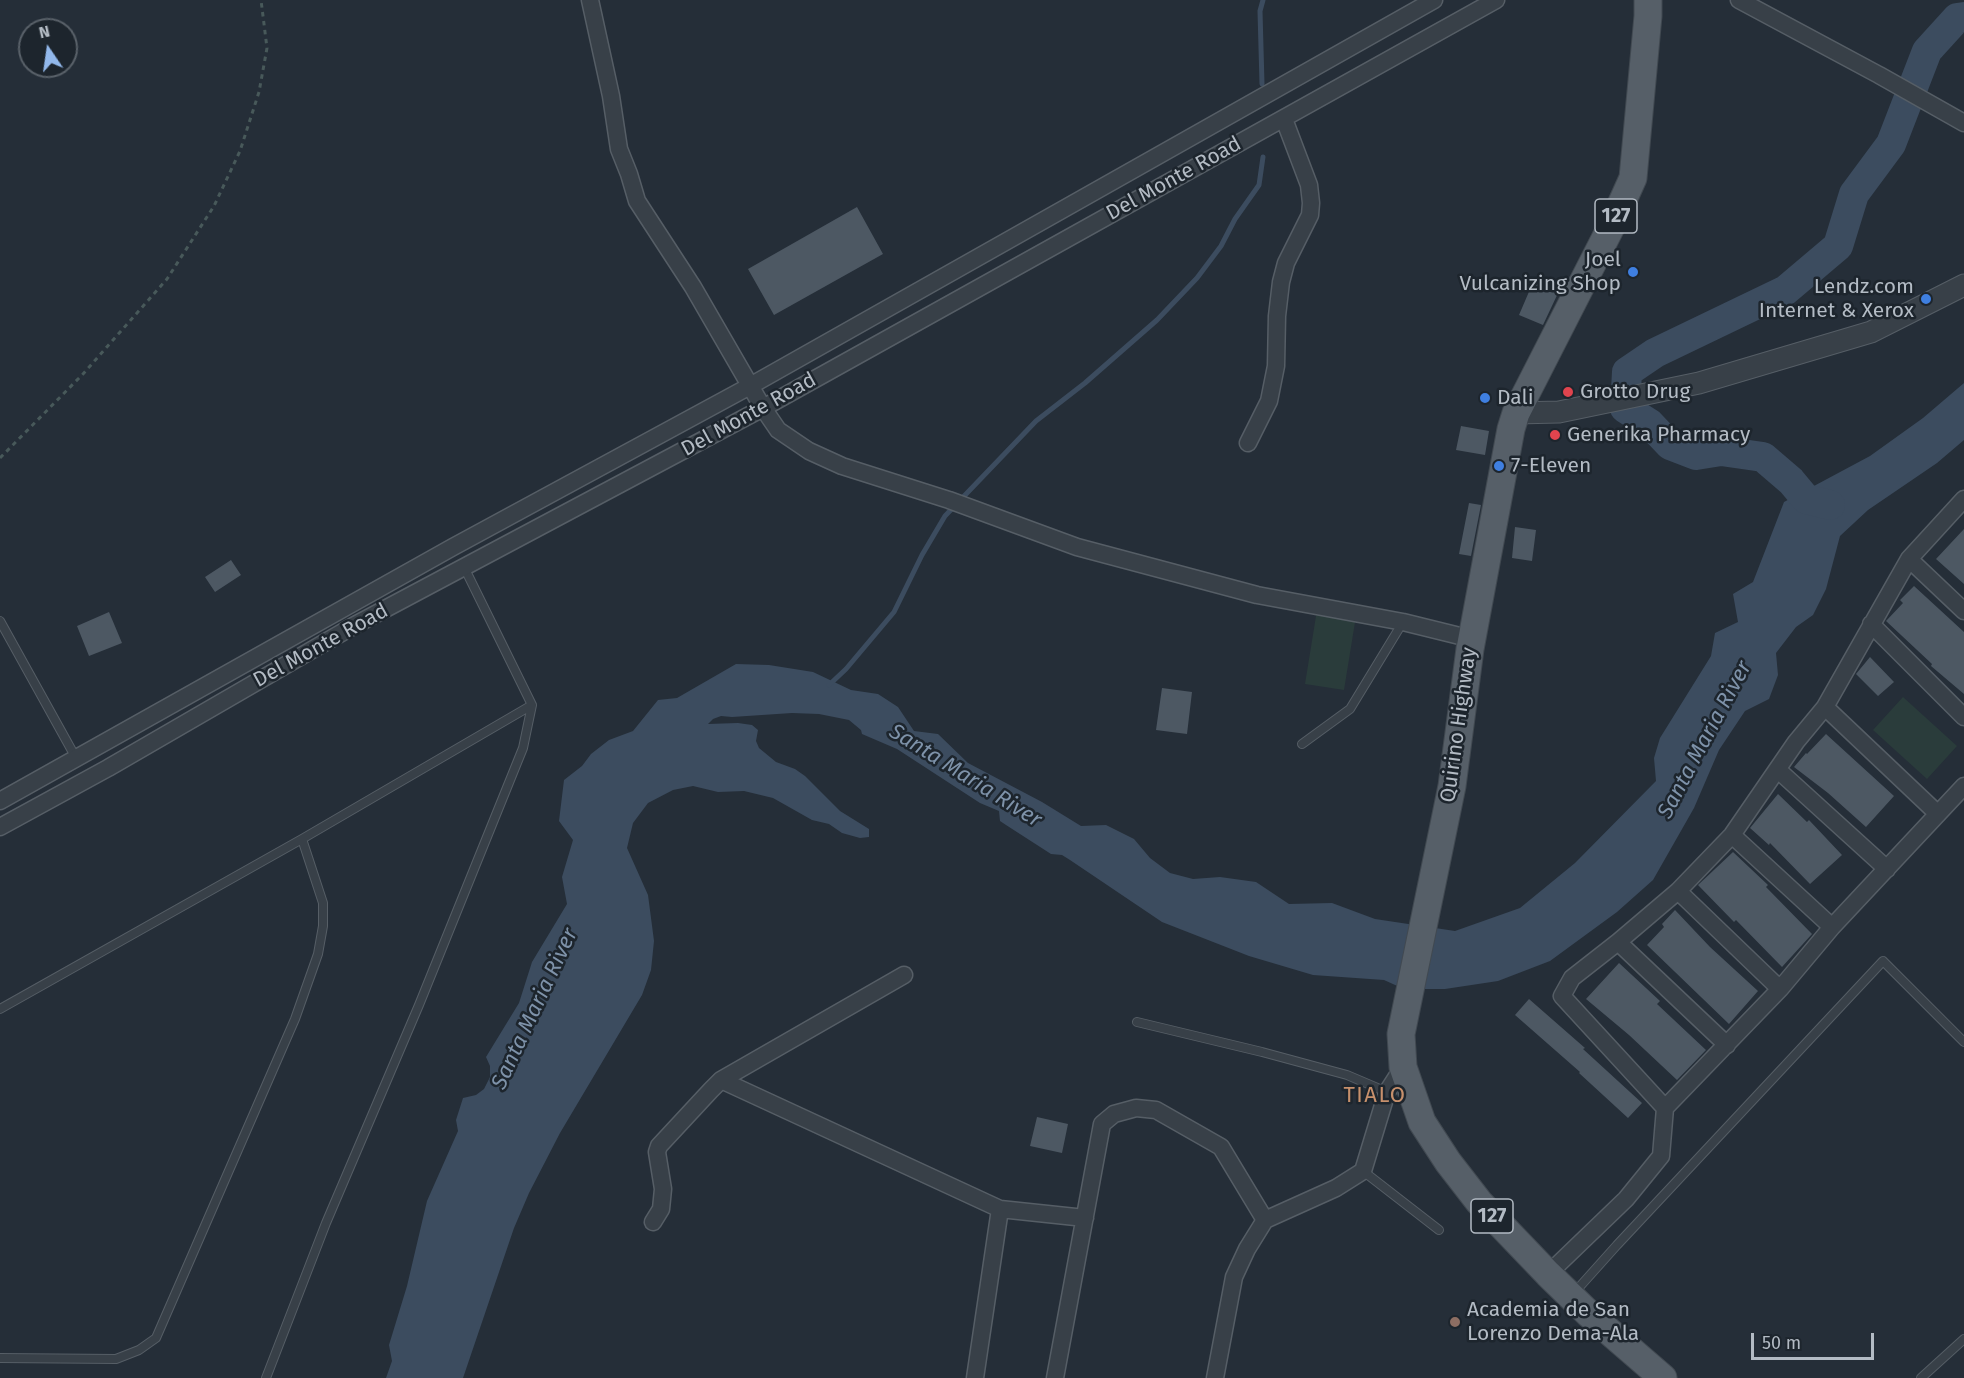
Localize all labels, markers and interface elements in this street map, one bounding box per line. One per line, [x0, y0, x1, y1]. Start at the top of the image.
north arrow [18, 18, 78, 78]
text: N [37, 21, 52, 42]
street label: Del Monte Road [1102, 132, 1246, 226]
road number: 127 [1595, 199, 1637, 233]
place label: Joel Vulcanizing Shop [1460, 247, 1621, 297]
marker: Joel Vulcanizing Shop [1626, 265, 1640, 279]
place label: Lendz.com Internet & Xerox [1759, 274, 1914, 324]
marker: Lendz.com Internet & Xerox [1919, 292, 1933, 306]
street label: Del Monte Road [677, 368, 821, 462]
place label: Grotto Drug [1580, 379, 1690, 405]
place label: Dali [1497, 385, 1534, 411]
marker: Grotto Drug [1561, 385, 1575, 399]
marker: Dali [1478, 391, 1492, 405]
place label: Generika Pharmacy [1567, 422, 1750, 448]
marker: Generika Pharmacy [1548, 428, 1562, 442]
place label: 7-Eleven [1511, 453, 1591, 479]
marker: 7-Eleven [1492, 459, 1506, 473]
street label: Del Monte Road [249, 599, 393, 693]
street label: Quirino Highway [1436, 646, 1482, 804]
water label: Santa Maria River [1652, 657, 1758, 823]
water label: Santa Maria River [884, 719, 1046, 833]
water label: Santa Maria River [486, 924, 584, 1094]
district label: TIALO [1343, 1083, 1407, 1109]
road number: 127 [1471, 1199, 1513, 1233]
place label: Academia de San Lorenzo Dema-Ala [1467, 1297, 1639, 1347]
marker: Academia de San Lorenzo Dema-Ala [1448, 1315, 1462, 1329]
scale bar [1754, 1321, 1877, 1359]
text: 50 m [1762, 1332, 1801, 1354]

